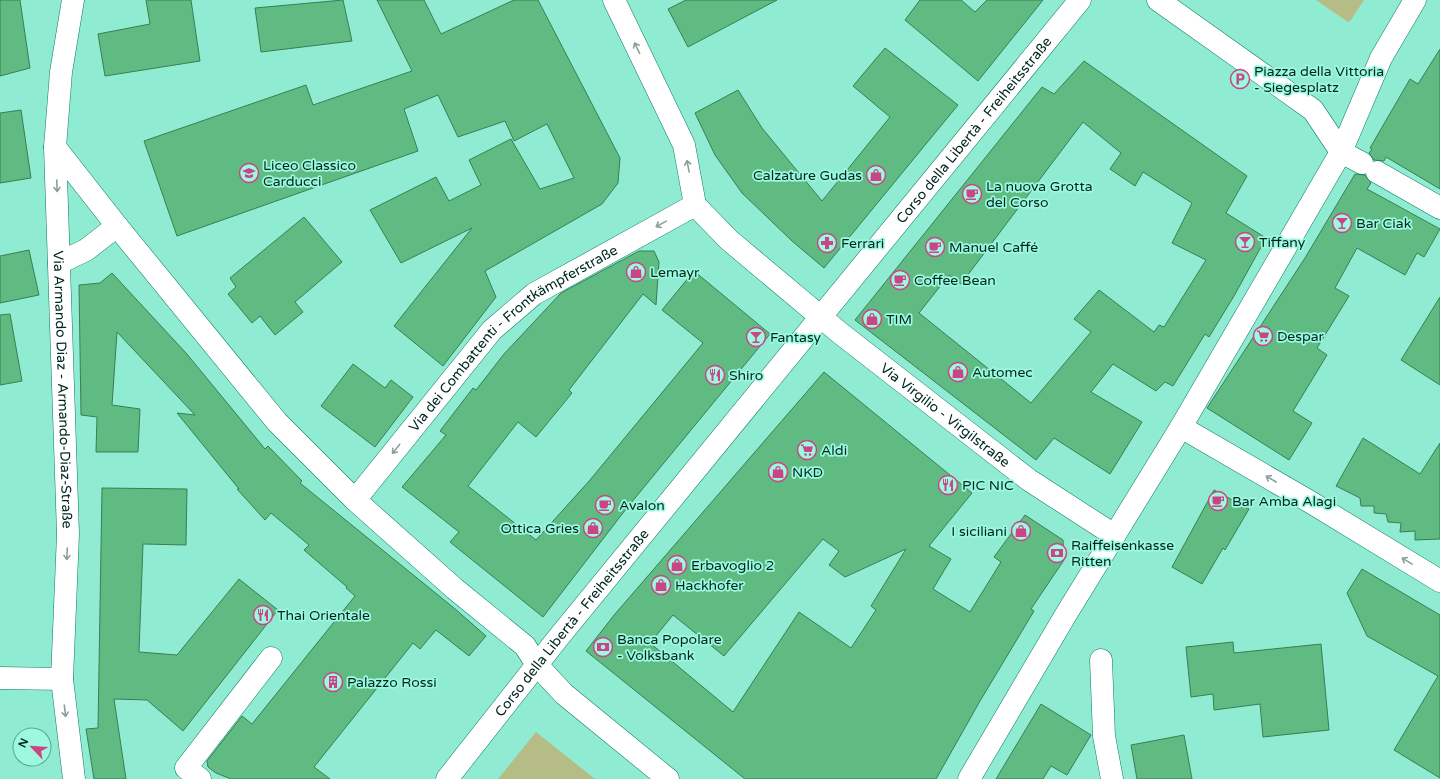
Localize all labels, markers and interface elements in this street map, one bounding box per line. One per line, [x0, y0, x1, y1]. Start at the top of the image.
street label: Corso della Libertà - Freiheitsstraße [893, 33, 1056, 227]
one-way arrow [633, 42, 640, 54]
place label: Piazza della Vittoria - Siegesplatz [1254, 63, 1384, 96]
parking icon: Piazza della Vittoria - Siegesplatz [1229, 68, 1251, 90]
place label: Liceo Classico Carducci [263, 157, 356, 190]
one-way arrow [684, 160, 692, 173]
school or university icon: Liceo Classico Carducci [238, 162, 260, 184]
shop icon: Calzature Gudas [865, 164, 887, 186]
place label: Calzature Gudas [753, 167, 862, 184]
place label: La nuova Grotta del Corso [986, 178, 1093, 211]
one-way arrow [53, 179, 60, 192]
cafe icon: La nuova Grotta del Corso [961, 183, 983, 205]
bar icon: Bar Ciak [1331, 212, 1353, 234]
place label: Bar Ciak [1356, 215, 1412, 232]
one-way arrow [655, 220, 667, 228]
bar icon: Tiffany [1234, 231, 1256, 253]
pharmacy icon: Ferrari [816, 232, 838, 254]
place label: Tiffany [1259, 234, 1306, 251]
place label: Ferrari [841, 235, 884, 252]
cafe icon: Manuel Caffé [924, 236, 946, 258]
place label: Manuel Caffé [949, 239, 1038, 256]
street label: Via dei Combattenti - Frontkämpferstraße [405, 242, 621, 435]
street label: Via Armando Diaz - Armando-Diaz-Straße [49, 250, 76, 529]
shop icon: Lemayr [625, 261, 647, 283]
place label: Lemayr [650, 264, 700, 281]
cafe icon: Coffee Bean [889, 269, 911, 291]
place label: Coffee Bean [914, 272, 996, 289]
shop icon: TIM [861, 308, 883, 330]
place label: TIM [886, 311, 912, 328]
supermarket icon: Despar [1252, 325, 1274, 347]
bar icon: Fantasy [745, 326, 767, 348]
place label: Despar [1277, 328, 1325, 345]
place label: Fantasy [770, 329, 822, 346]
street label: Via Virgilio - Virgilstraße [877, 360, 1013, 471]
shop icon: Automec [947, 361, 969, 383]
restaurant icon: Shiro [704, 364, 726, 386]
place label: Automec [972, 364, 1033, 381]
place label: Shiro [729, 367, 763, 384]
supermarket icon: Aldi [796, 439, 818, 461]
place label: Aldi [821, 442, 847, 459]
one-way arrow [392, 444, 400, 455]
shop icon: NKD [767, 461, 789, 483]
place label: NKD [792, 464, 823, 481]
restaurant icon: PIC NIC [937, 474, 959, 496]
one-way arrow [1265, 475, 1277, 483]
place label: PIC NIC [962, 477, 1014, 494]
cafe icon: Bar Amba Alagi [1207, 490, 1229, 512]
place label: Bar Amba Alagi [1232, 493, 1336, 510]
cafe icon: Avalon [594, 494, 616, 516]
place label: Avalon [619, 497, 665, 514]
shop icon: Ottica Gries [582, 517, 604, 539]
place label: Ottica Gries [500, 520, 579, 537]
shop icon: I siciliani [1010, 520, 1032, 542]
place label: I siciliani [951, 523, 1007, 540]
street label: Corso della Libertà - Freiheitsstraße [491, 526, 653, 720]
place label: Raiffeisenkasse Ritten [1071, 537, 1174, 570]
bank icon: Raiffeisenkasse Ritten [1046, 542, 1068, 564]
one-way arrow [64, 547, 71, 560]
shop icon: Erbavoglio 2 [666, 554, 688, 576]
one-way arrow [1401, 556, 1413, 564]
place label: Erbavoglio 2 [691, 557, 774, 574]
shop icon: Hackhofer [650, 574, 672, 596]
place label: Hackhofer [675, 577, 744, 594]
restaurant icon: Thai Orientale [252, 604, 274, 626]
place label: Thai Orientale [277, 607, 370, 624]
place label: Banca Popolare - Volksbank [617, 631, 722, 664]
bank icon: Banca Popolare - Volksbank [592, 636, 614, 658]
building icon: Palazzo Rossi [322, 671, 344, 693]
place label: Palazzo Rossi [347, 674, 437, 691]
one-way arrow [62, 704, 69, 717]
north arrow [12, 727, 52, 767]
text: N [16, 736, 31, 750]

